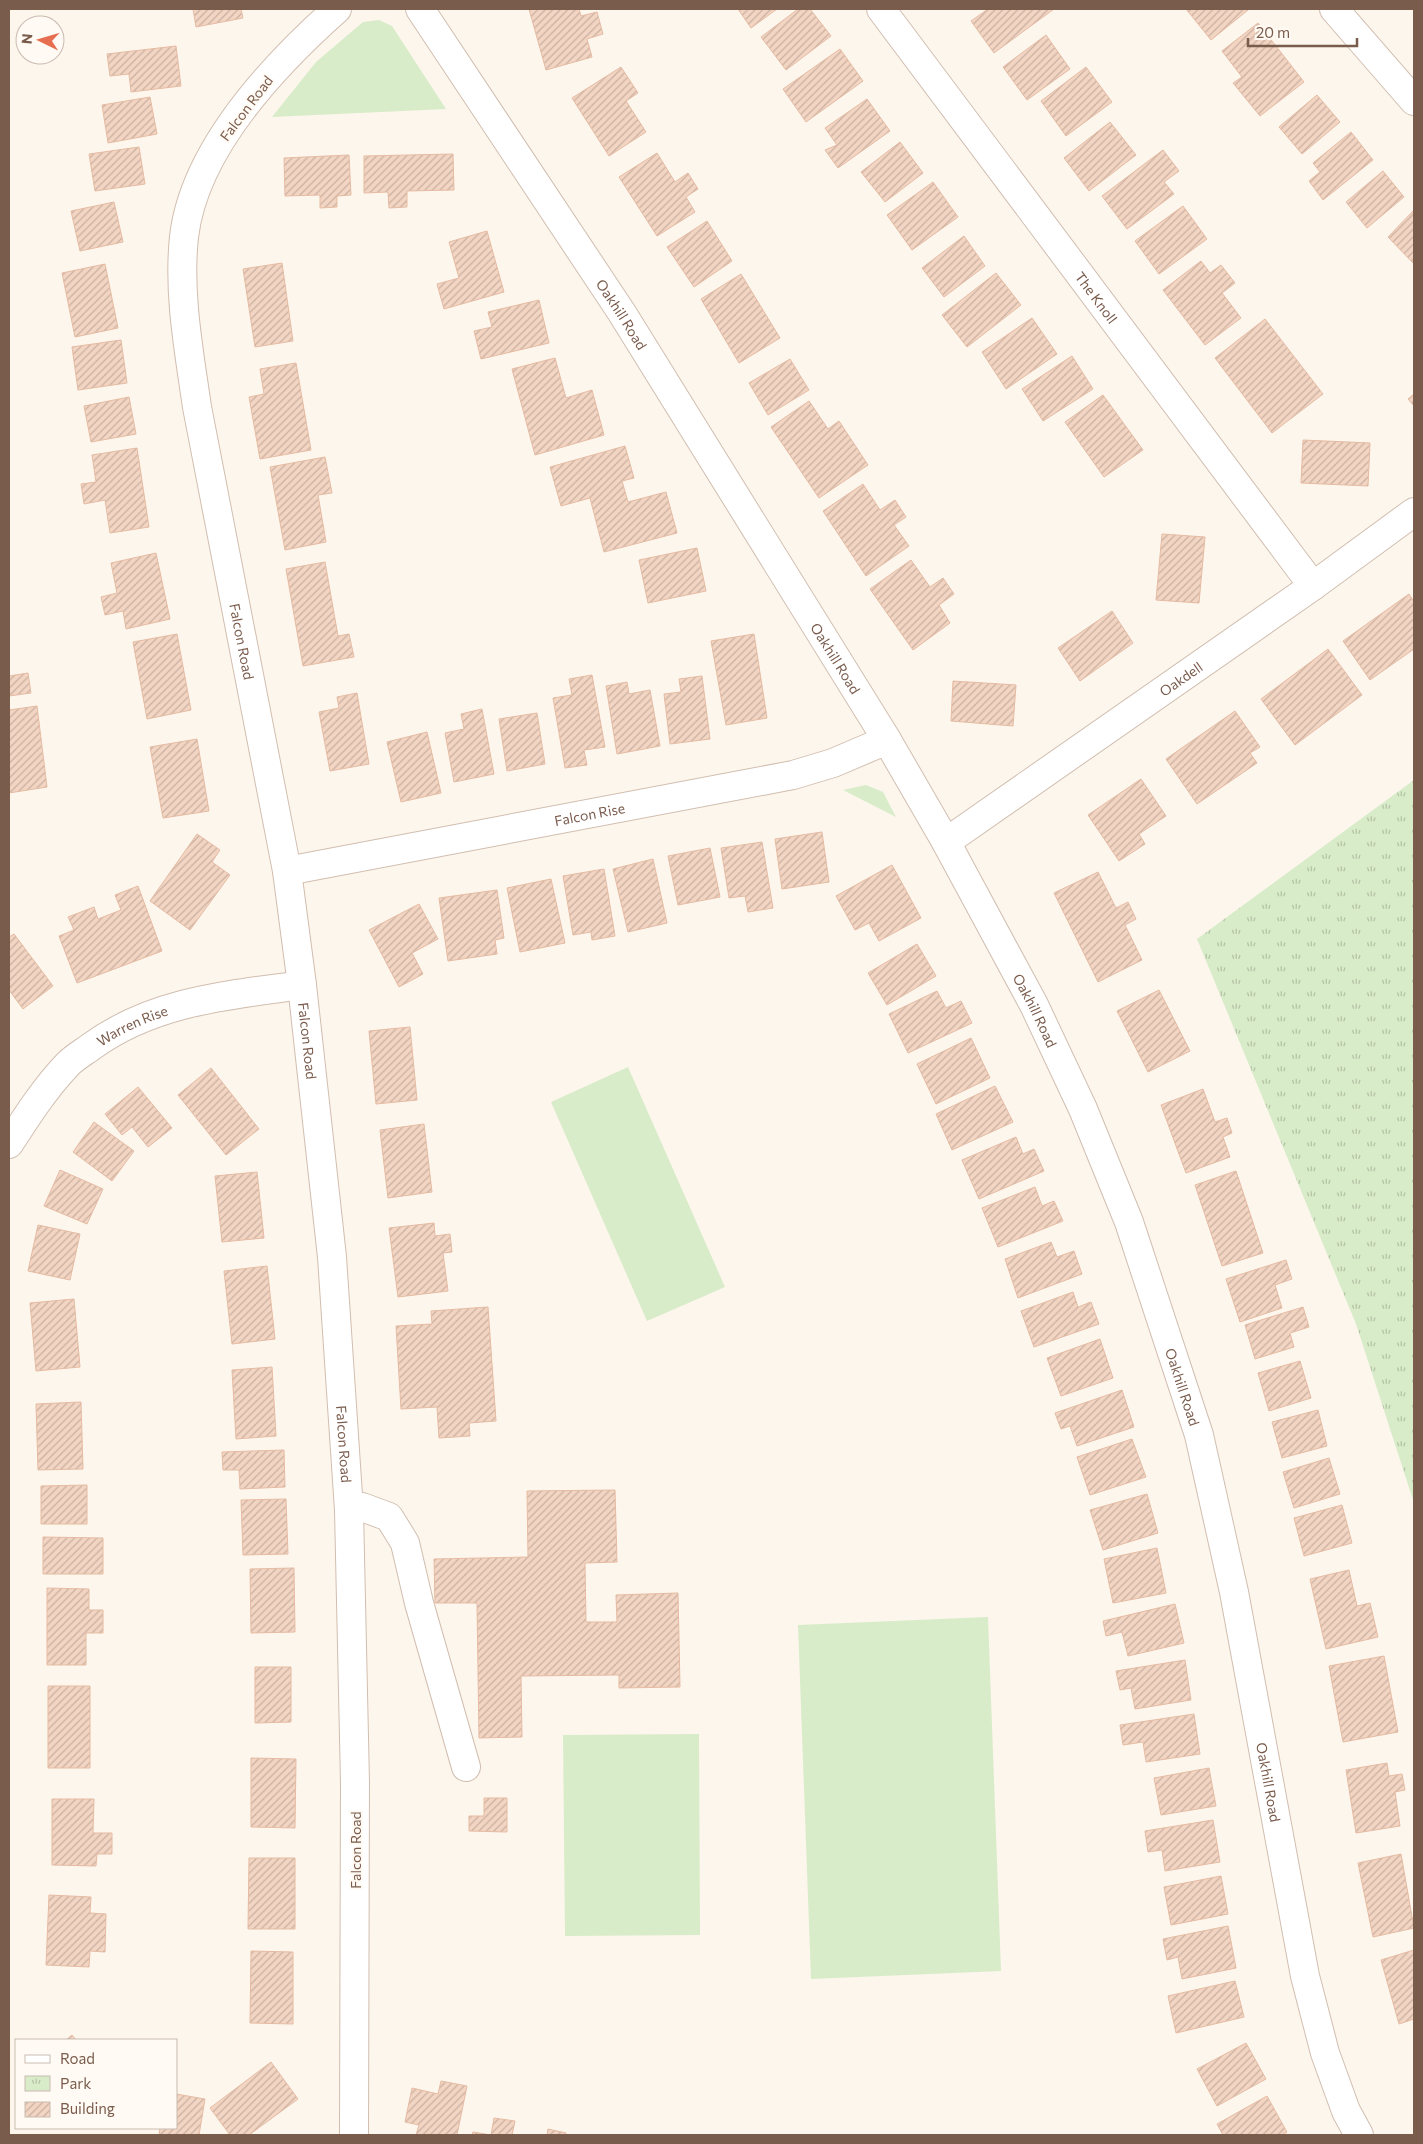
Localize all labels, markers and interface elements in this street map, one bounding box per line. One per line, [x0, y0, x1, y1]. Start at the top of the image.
north arrow [15, 15, 65, 65]
scale bar [1248, 15, 1357, 47]
text: 20 m [1256, 23, 1290, 41]
text: N [18, 33, 35, 45]
street label: Falcon Road [216, 72, 276, 144]
street label: The Knoll [1072, 268, 1122, 326]
street label: Oakhill Road [593, 276, 651, 353]
street label: Falcon Road [227, 602, 258, 681]
street label: Oakhill Road [808, 619, 865, 697]
street label: Oakdell [1156, 657, 1205, 699]
street label: Falcon Rise [553, 799, 626, 829]
street label: Oakhill Road [1010, 970, 1061, 1050]
street label: Warren Rise [93, 1001, 170, 1049]
street label: Falcon Road [295, 1001, 321, 1080]
street label: Oakhill Road [1162, 1346, 1204, 1428]
street label: Falcon Road [333, 1405, 356, 1483]
street label: Oakhill Road [1253, 1741, 1285, 1823]
street label: Falcon Road [347, 1811, 364, 1889]
legend [15, 2039, 178, 2129]
text: Road [60, 2049, 95, 2067]
text: Park [60, 2074, 91, 2092]
text: Building [60, 2099, 115, 2117]

